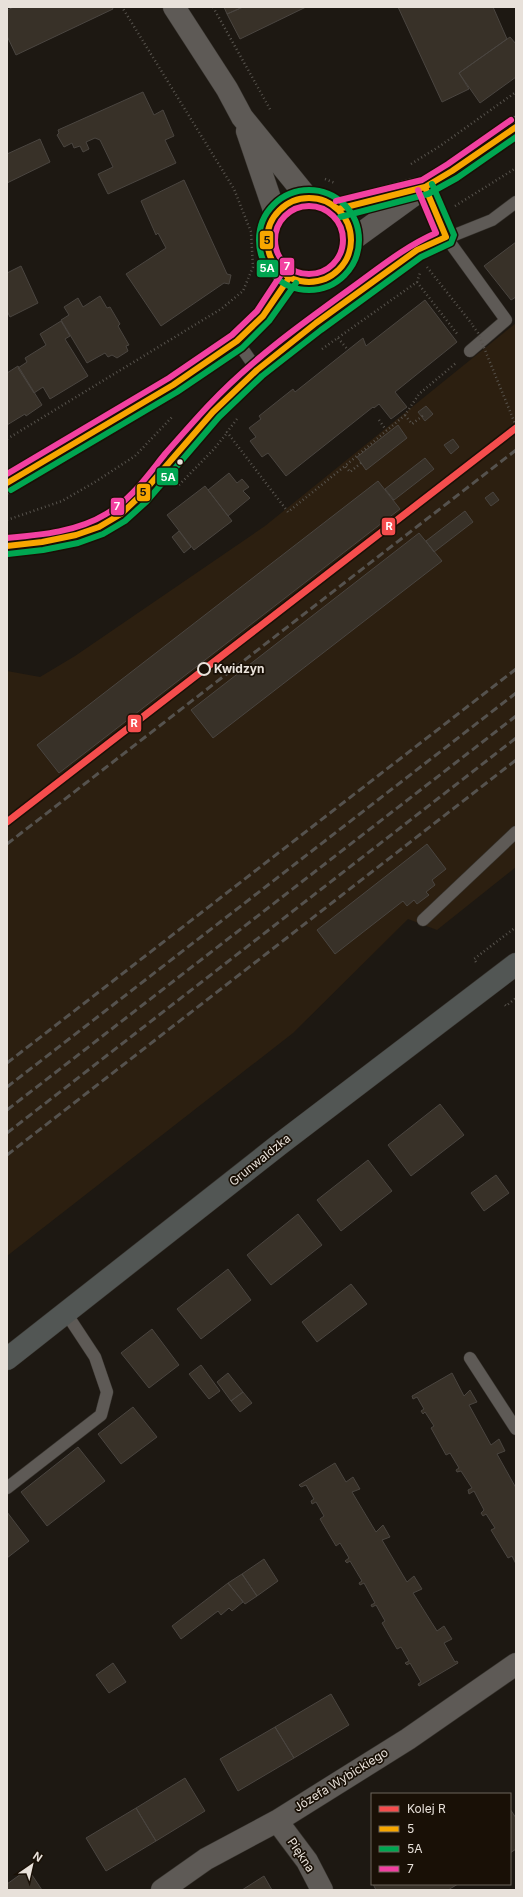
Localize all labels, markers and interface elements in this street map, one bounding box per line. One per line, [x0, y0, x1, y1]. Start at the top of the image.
line badge: 5 [259, 230, 274, 250]
text: 5 [263, 233, 271, 247]
line badge: 7 [279, 257, 295, 276]
line badge: 5A [256, 259, 279, 278]
text: 7 [284, 259, 290, 273]
text: 5A [259, 261, 275, 275]
unlabelled marker [175, 457, 185, 467]
line badge: 5A [156, 467, 179, 486]
text: 5A [160, 470, 176, 484]
line badge: 5 [136, 483, 151, 502]
text: 5 [139, 485, 147, 499]
line badge: 7 [110, 497, 125, 516]
text: 7 [114, 499, 120, 513]
line badge: R [381, 517, 396, 536]
text: R [385, 519, 393, 533]
place label: Kwidzyn [214, 661, 264, 676]
marker: Kwidzyn [197, 662, 211, 676]
line badge: R [127, 714, 142, 733]
text: R [130, 716, 138, 730]
street label: Grunwaldzka [226, 1130, 293, 1189]
street label: Józefa Wybickiego [291, 1744, 391, 1815]
legend [371, 1793, 511, 1885]
text: Kolej R [407, 1801, 446, 1816]
text: 5 [407, 1821, 414, 1836]
street label: Piękna [285, 1835, 318, 1875]
text: 5A [407, 1841, 423, 1856]
north arrow [12, 1845, 52, 1885]
text: N [30, 1849, 45, 1865]
text: 7 [407, 1861, 414, 1876]

